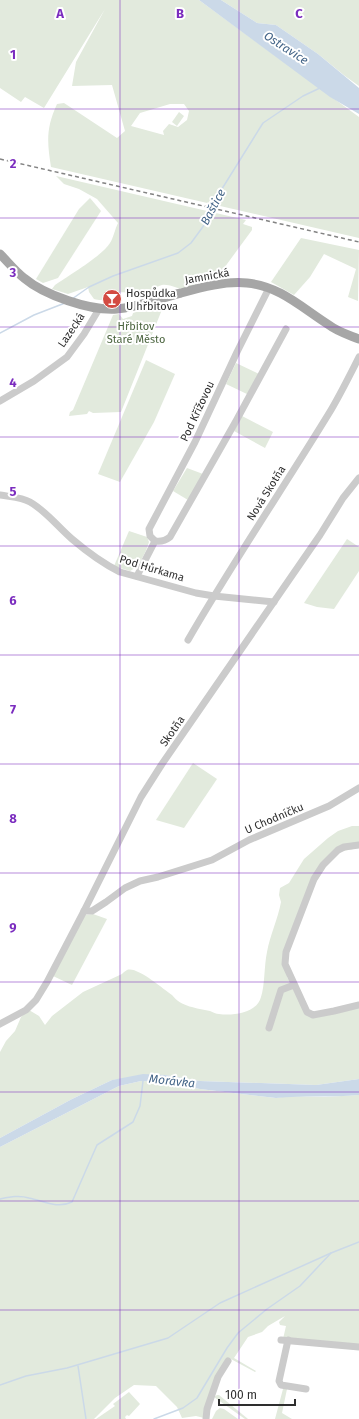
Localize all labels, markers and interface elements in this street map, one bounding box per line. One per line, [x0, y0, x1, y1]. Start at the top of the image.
text: A [55, 6, 64, 21]
text: B [176, 6, 184, 21]
text: C [295, 6, 303, 21]
water label: Ostravice [261, 29, 311, 67]
text: 1 [10, 47, 16, 62]
text: 2 [10, 156, 17, 171]
water label: Baštice [198, 187, 228, 227]
text: 3 [9, 265, 17, 280]
street label: Jamnická [184, 266, 230, 287]
place label: Hospůdka U hřbitova [126, 287, 178, 313]
bar icon: Hospůdka U hřbitova [101, 288, 123, 310]
street label: Lazecká [55, 311, 88, 350]
park label: Hřbitov Staré Město [107, 320, 165, 346]
text: 4 [9, 375, 17, 390]
street label: Pod Křížovou [178, 379, 217, 443]
street label: Nová Skotňa [244, 463, 288, 523]
text: 5 [10, 484, 17, 499]
street label: Pod Hůrkama [118, 552, 186, 584]
text: 6 [9, 593, 17, 608]
text: 7 [10, 702, 16, 717]
street label: Skotňa [157, 713, 188, 749]
street label: U Chodníčku [243, 800, 305, 837]
text: 8 [9, 811, 17, 826]
text: 9 [9, 920, 17, 935]
water label: Morávka [148, 1072, 196, 1090]
scale bar [219, 1381, 295, 1407]
text: 100 m [225, 1388, 257, 1402]

